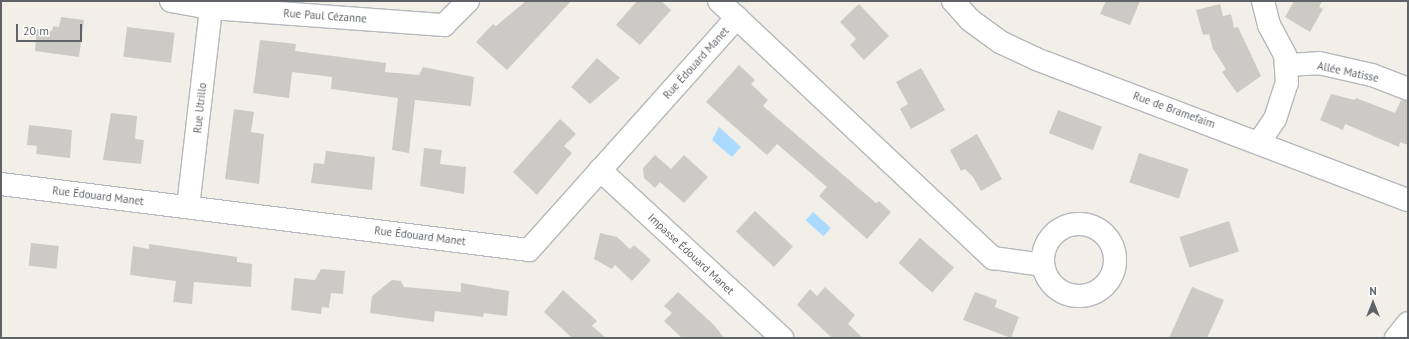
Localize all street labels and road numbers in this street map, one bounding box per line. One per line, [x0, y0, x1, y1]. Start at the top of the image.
street label: Rue Paul Cézanne [283, 7, 367, 25]
street label: Rue Édouard Manet [660, 24, 732, 102]
street label: Allée Matisse [1316, 59, 1380, 85]
street label: Rue Utrillo [191, 82, 209, 134]
street label: Rue de Bramefaim [1131, 89, 1217, 131]
street label: Rue Édouard Manet [52, 184, 144, 208]
street label: Impasse Édouard Manet [645, 211, 737, 297]
street label: Rue Édouard Manet [374, 224, 466, 248]

